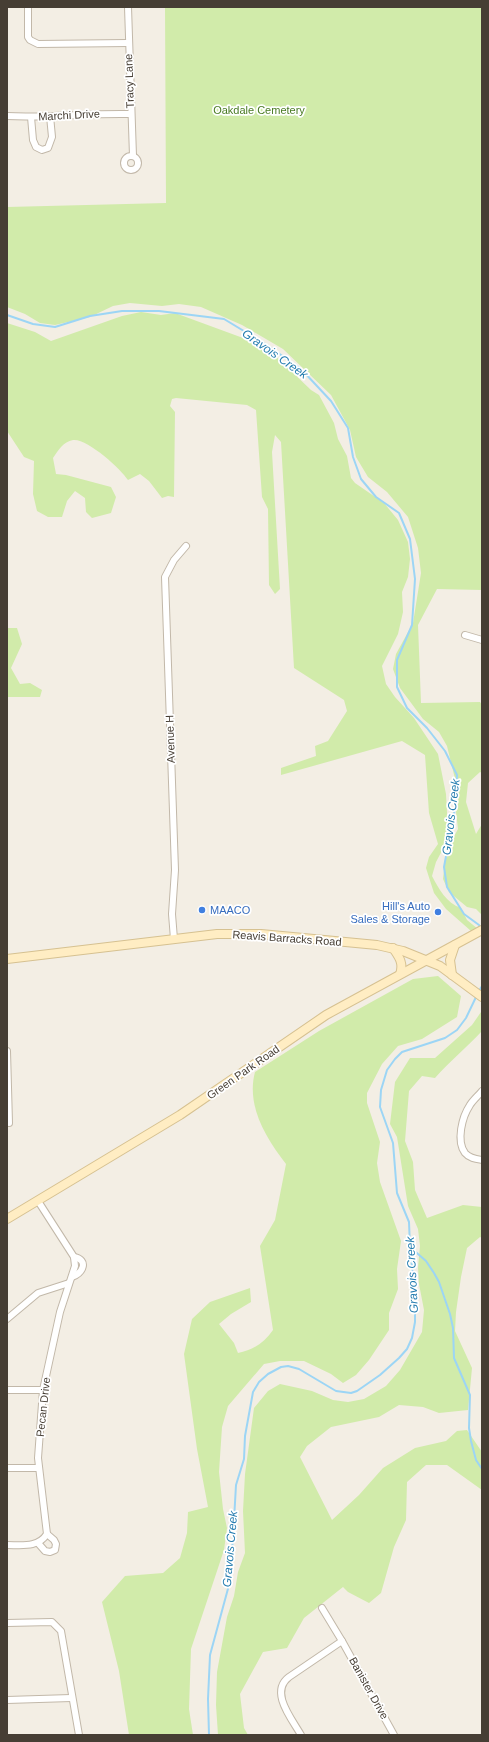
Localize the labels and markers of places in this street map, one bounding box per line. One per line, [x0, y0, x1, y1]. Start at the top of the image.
place label: Hill's Auto Sales & Storage [351, 900, 430, 925]
place label: MAACO [210, 904, 251, 916]
marker: MAACO [197, 905, 207, 915]
marker: Hill's Auto Sales & Storage [433, 907, 443, 917]

